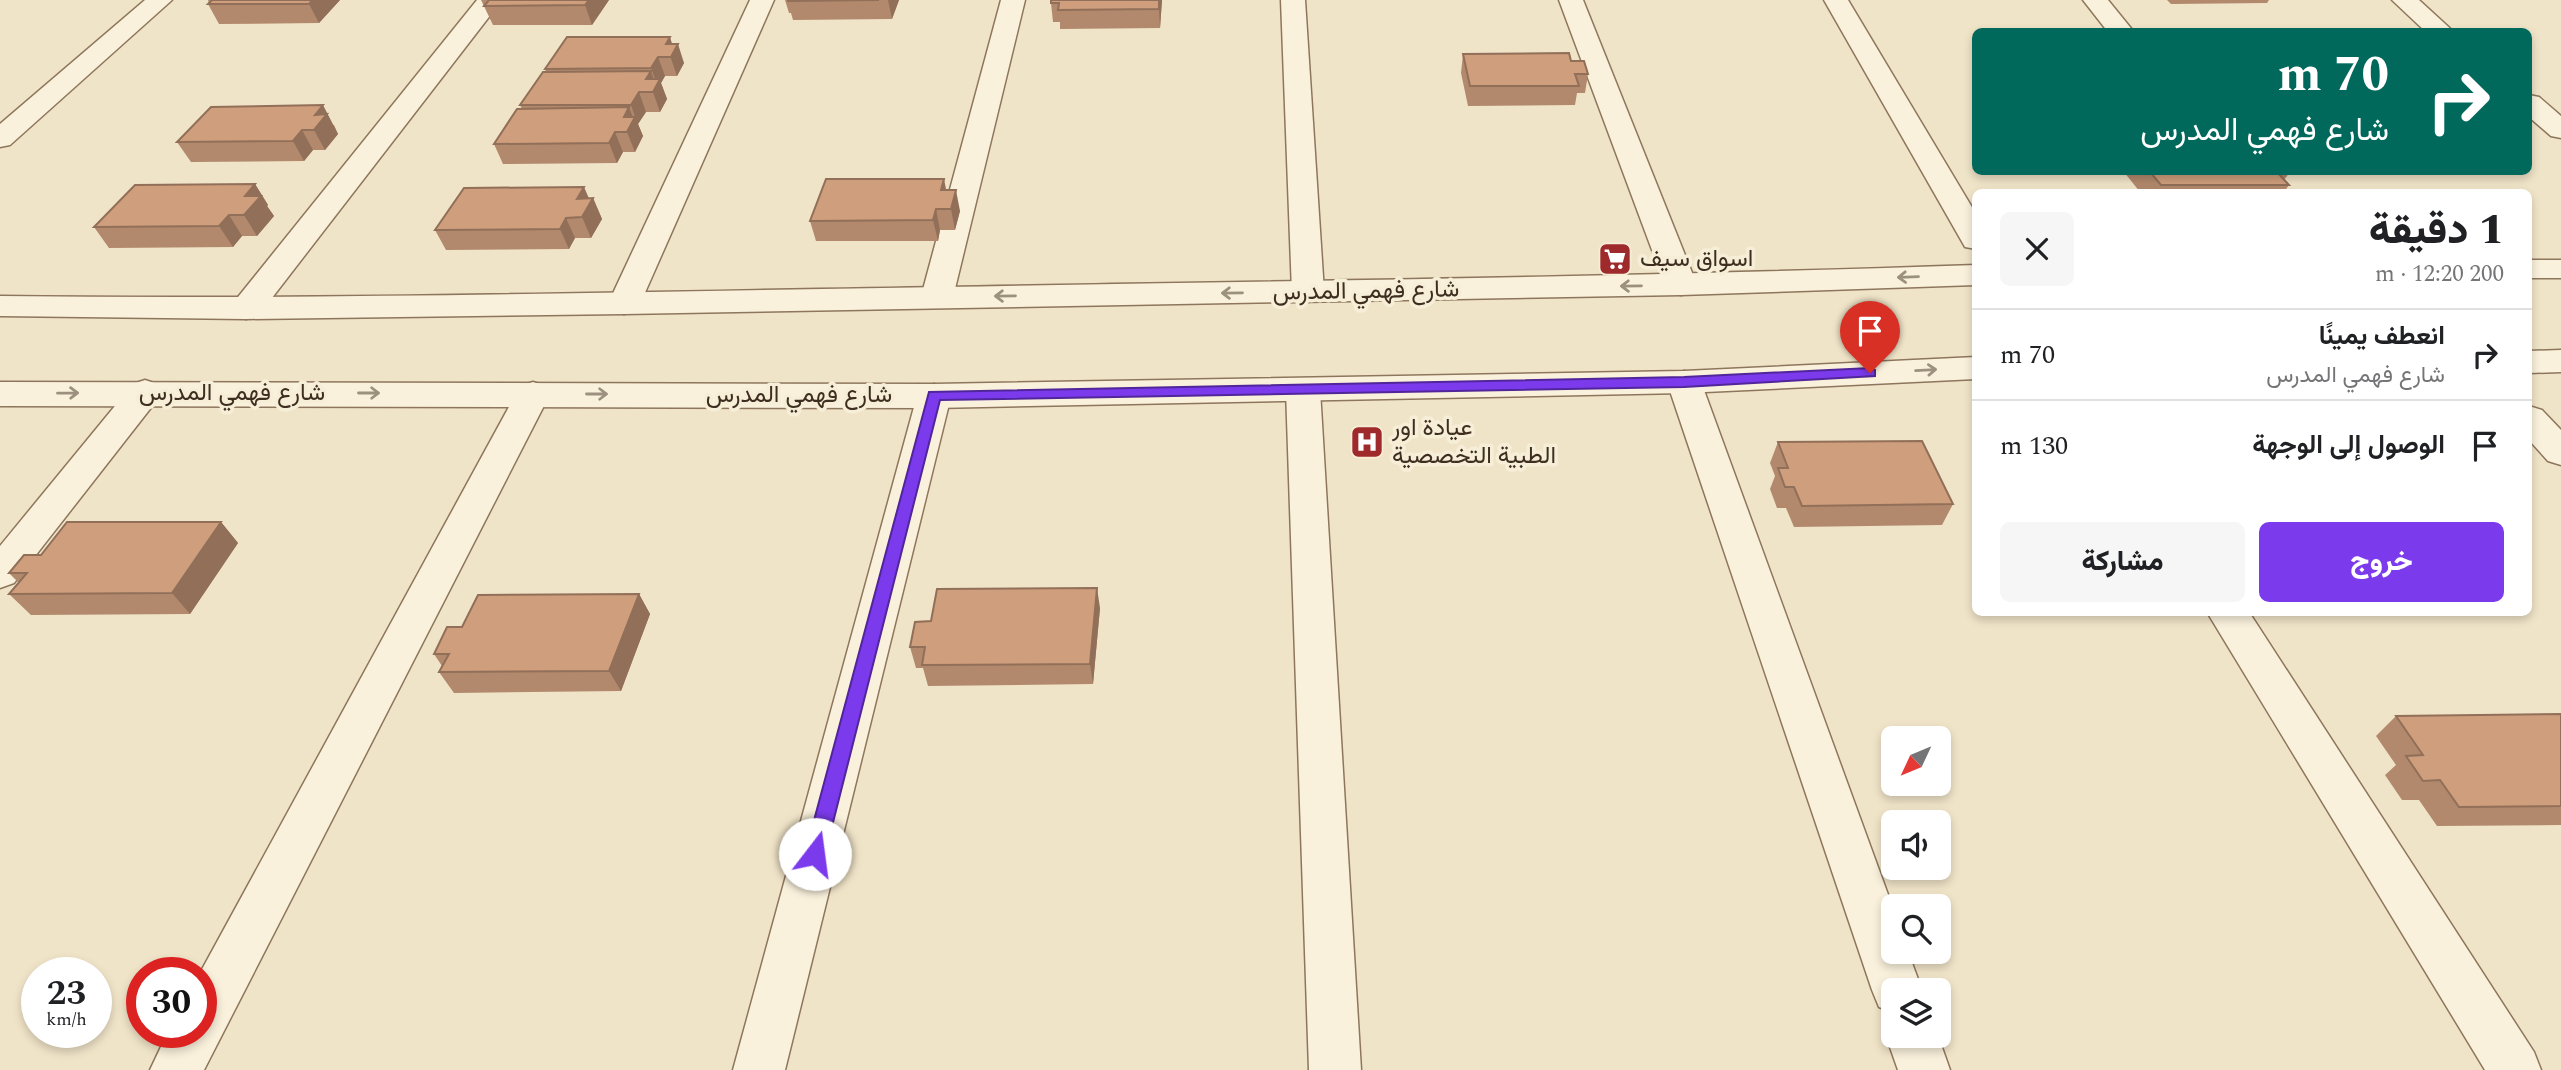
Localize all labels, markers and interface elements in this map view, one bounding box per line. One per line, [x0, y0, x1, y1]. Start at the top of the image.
text: 70 m [2278, 38, 2389, 113]
icon: right [2413, 56, 2504, 147]
text: شارع فهمي المدرس [2140, 106, 2389, 155]
text: 1 دقيقة [2369, 199, 2504, 262]
button: close [2000, 212, 2074, 286]
supermarket icon: اسواق سيف [1596, 240, 1634, 278]
place label: اسواق سيف [1640, 241, 1753, 277]
text: 200 m · 12:20 [2375, 257, 2504, 292]
street label: شارع فهمي المدرس [1272, 271, 1460, 311]
one-way arrow [1896, 271, 1919, 284]
one-way arrow [1620, 279, 1643, 293]
one-way arrow [1221, 286, 1244, 300]
one-way arrow [994, 289, 1017, 303]
pin [1840, 301, 1900, 373]
icon: arrive [1851, 312, 1889, 350]
text: انعطف يمينًا [2319, 316, 2445, 356]
text: 70 m [2000, 335, 2055, 375]
icon: right [2466, 336, 2504, 374]
text: شارع فهمي المدرس [2266, 358, 2445, 393]
one-way arrow [1915, 364, 1938, 377]
street label: شارع فهمي المدرس [139, 375, 325, 411]
street label: شارع فهمي المدرس [706, 377, 892, 413]
one-way arrow [56, 386, 79, 400]
one-way arrow [357, 386, 380, 400]
one-way arrow [585, 387, 608, 401]
place label: عيادة اور الطبية التخصصية [1391, 410, 1556, 474]
hospital icon: عيادة اور الطبية التخصصية [1348, 423, 1386, 461]
text: الوصول إلى الوجهة [2252, 425, 2445, 465]
text: 130 m [2000, 426, 2068, 466]
icon: arrive [2466, 427, 2504, 465]
button: مشاركة [2000, 522, 2245, 602]
button: خروج [2259, 522, 2504, 602]
north arrow [1881, 726, 1951, 796]
map controls [1881, 726, 1951, 1048]
button: sound [1881, 810, 1951, 880]
position arrow [778, 817, 852, 891]
button: search [1881, 894, 1951, 964]
speed limit sign: 30 [126, 957, 217, 1048]
text: 23 [47, 967, 86, 1020]
button: layers [1881, 978, 1951, 1048]
text: km/h [46, 1006, 87, 1033]

